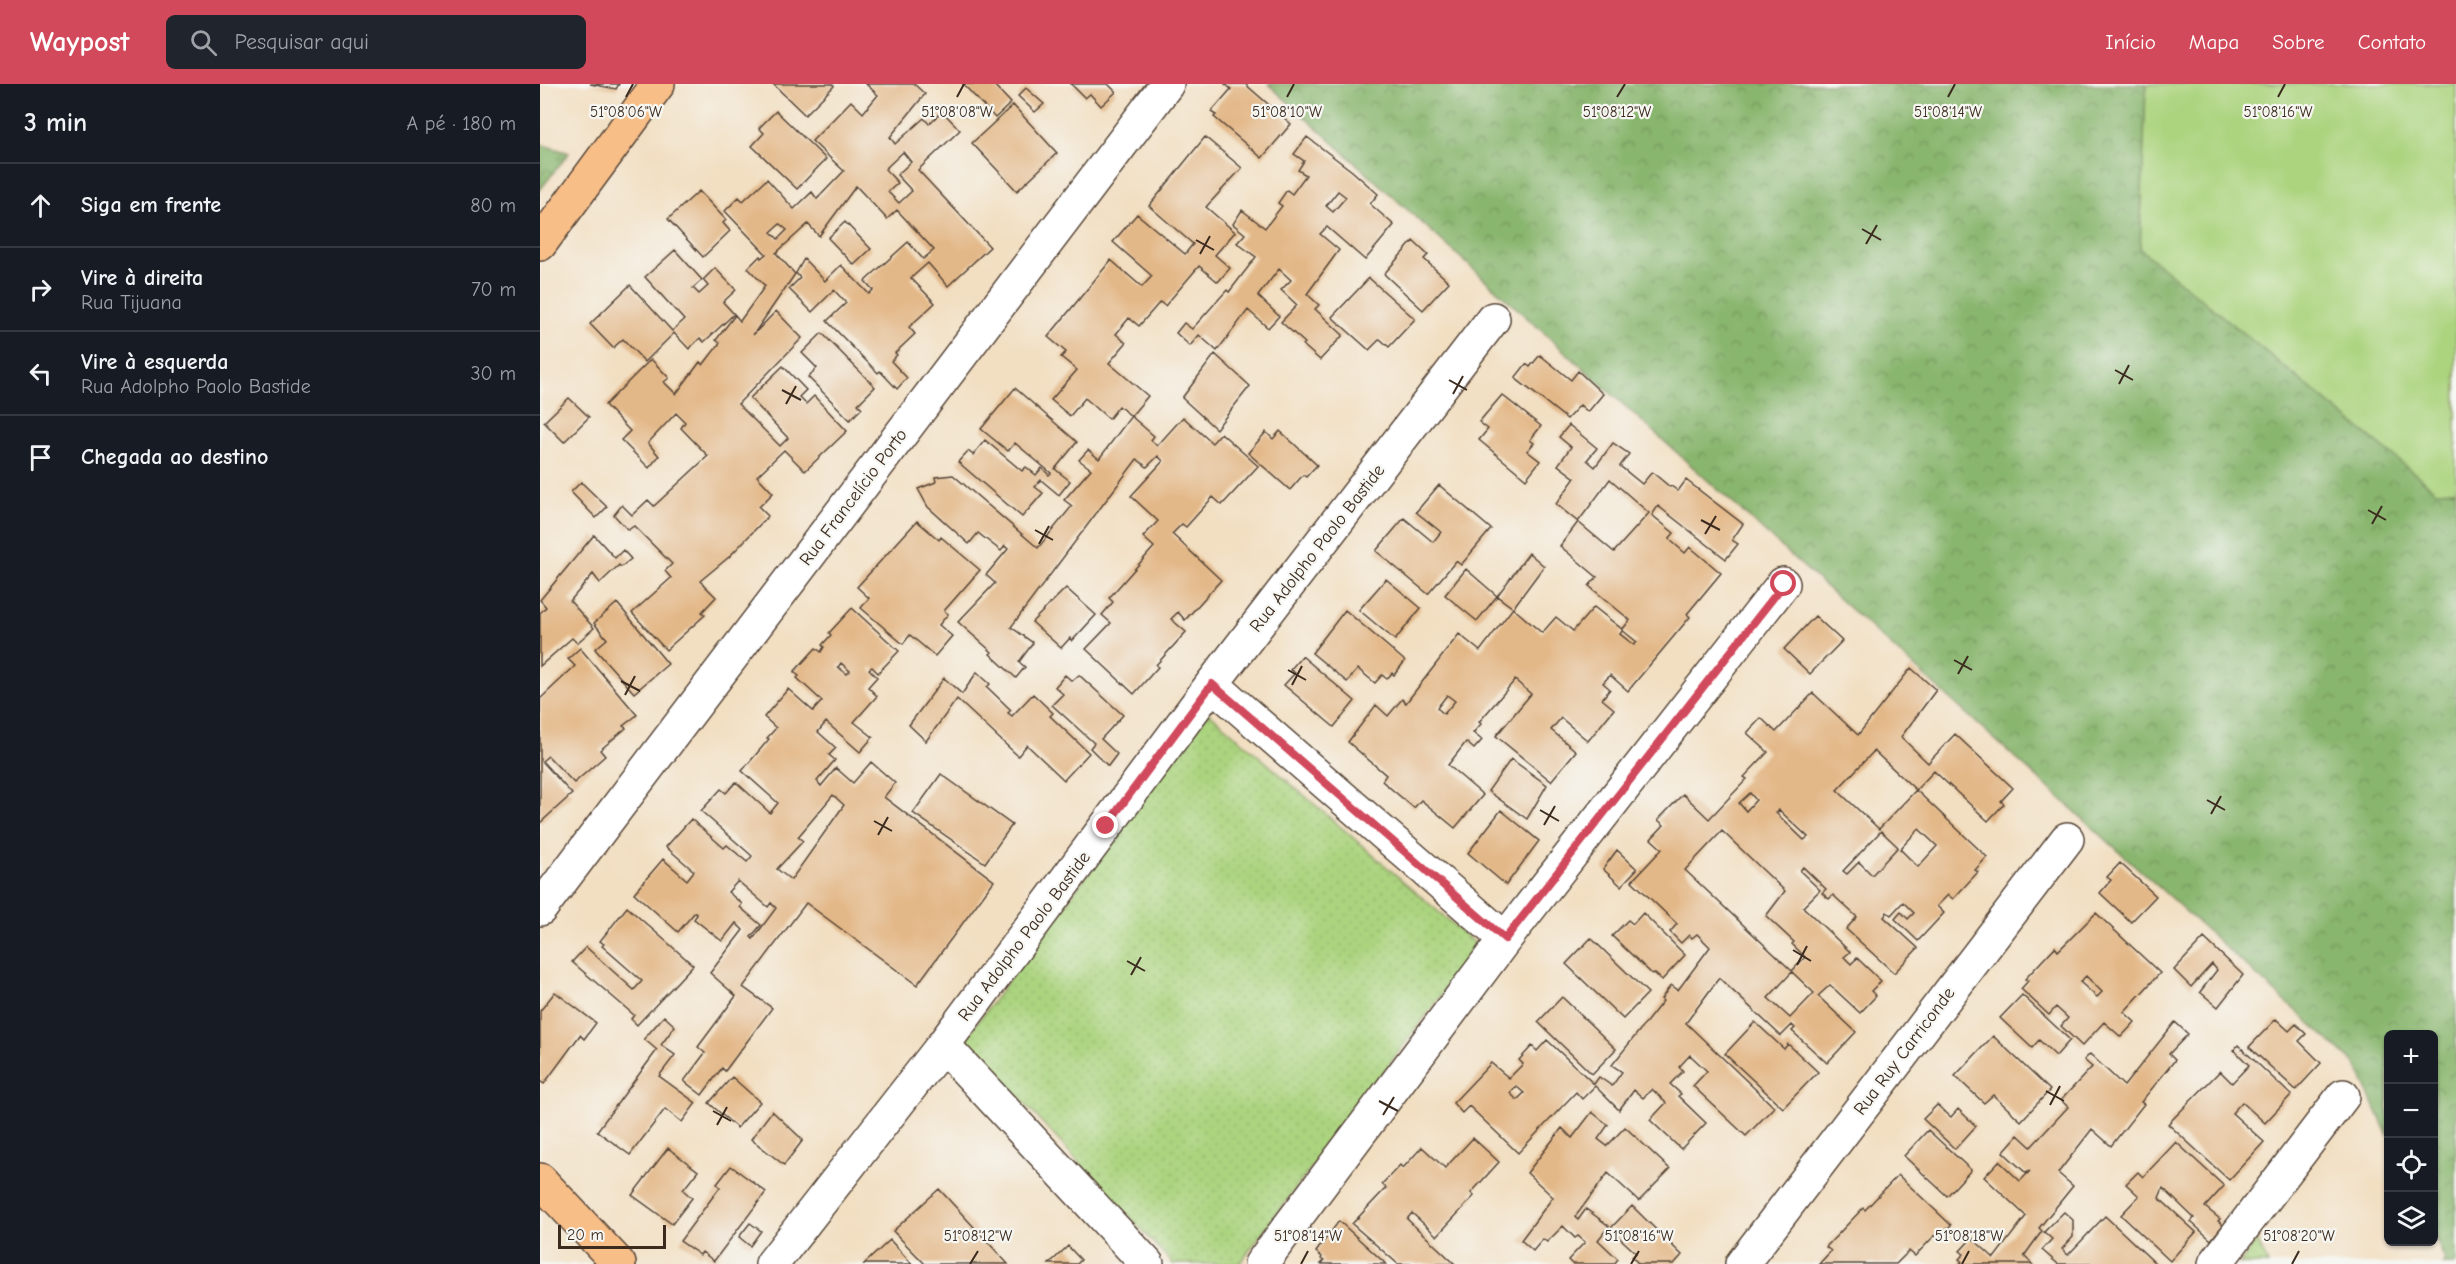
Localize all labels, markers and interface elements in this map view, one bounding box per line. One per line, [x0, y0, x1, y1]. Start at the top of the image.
search box [166, 15, 586, 69]
text: Waypost [30, 26, 130, 58]
icon: search [187, 26, 220, 59]
text: Pesquisar aqui [235, 29, 369, 55]
text: Início [2105, 30, 2156, 54]
text: Mapa [2189, 30, 2239, 54]
text: Sobre [2272, 30, 2325, 54]
text: Contato [2358, 30, 2426, 54]
text: 51°08'06"W [590, 103, 662, 121]
text: 51°08'08"W [921, 103, 993, 121]
text: 51°08'10"W [1252, 103, 1322, 121]
text: 51°08'12"W [1583, 103, 1651, 121]
text: 51°08'14"W [1914, 103, 1982, 121]
text: 51°08'16"W [2244, 103, 2312, 121]
text: 3 min [24, 108, 87, 138]
text: A pé · 180 m [407, 112, 516, 135]
icon: ahead [24, 189, 57, 222]
text: Siga em frente [81, 192, 221, 218]
text: 80 m [470, 194, 516, 217]
text: Vire à direita [81, 265, 203, 291]
icon: right [24, 273, 57, 306]
text: 70 m [471, 278, 516, 301]
text: Rua Tijuana [81, 291, 182, 314]
text: Vire à esquerda [81, 349, 229, 375]
icon: left [24, 357, 57, 390]
text: 30 m [470, 362, 516, 385]
text: Rua Adolpho Paolo Bastide [81, 375, 311, 398]
street label: Rua Francelício Porto [795, 425, 912, 570]
icon: arrive [24, 441, 57, 474]
text: Chegada ao destino [81, 444, 268, 470]
street label: Rua Adolpho Paolo Bastide [1245, 460, 1389, 636]
route start [1770, 570, 1796, 596]
route end [1092, 812, 1118, 838]
street label: Rua Adolpho Paolo Bastide [954, 847, 1095, 1025]
street label: Rua Ruy Carriconde [1849, 983, 1959, 1119]
map controls [2384, 1030, 2438, 1246]
button: + [2384, 1030, 2438, 1084]
button: − [2384, 1084, 2438, 1138]
button: locate [2384, 1138, 2438, 1192]
button: layers [2384, 1192, 2438, 1246]
scale bar [558, 1222, 666, 1250]
text: 20 m [567, 1226, 604, 1244]
text: 51°08'12"W [944, 1227, 1012, 1245]
text: 51°08'14"W [1274, 1227, 1342, 1245]
text: 51°08'16"W [1605, 1227, 1673, 1245]
text: 51°08'18"W [1935, 1227, 2003, 1245]
text: 51°08'20"W [2263, 1227, 2335, 1245]

